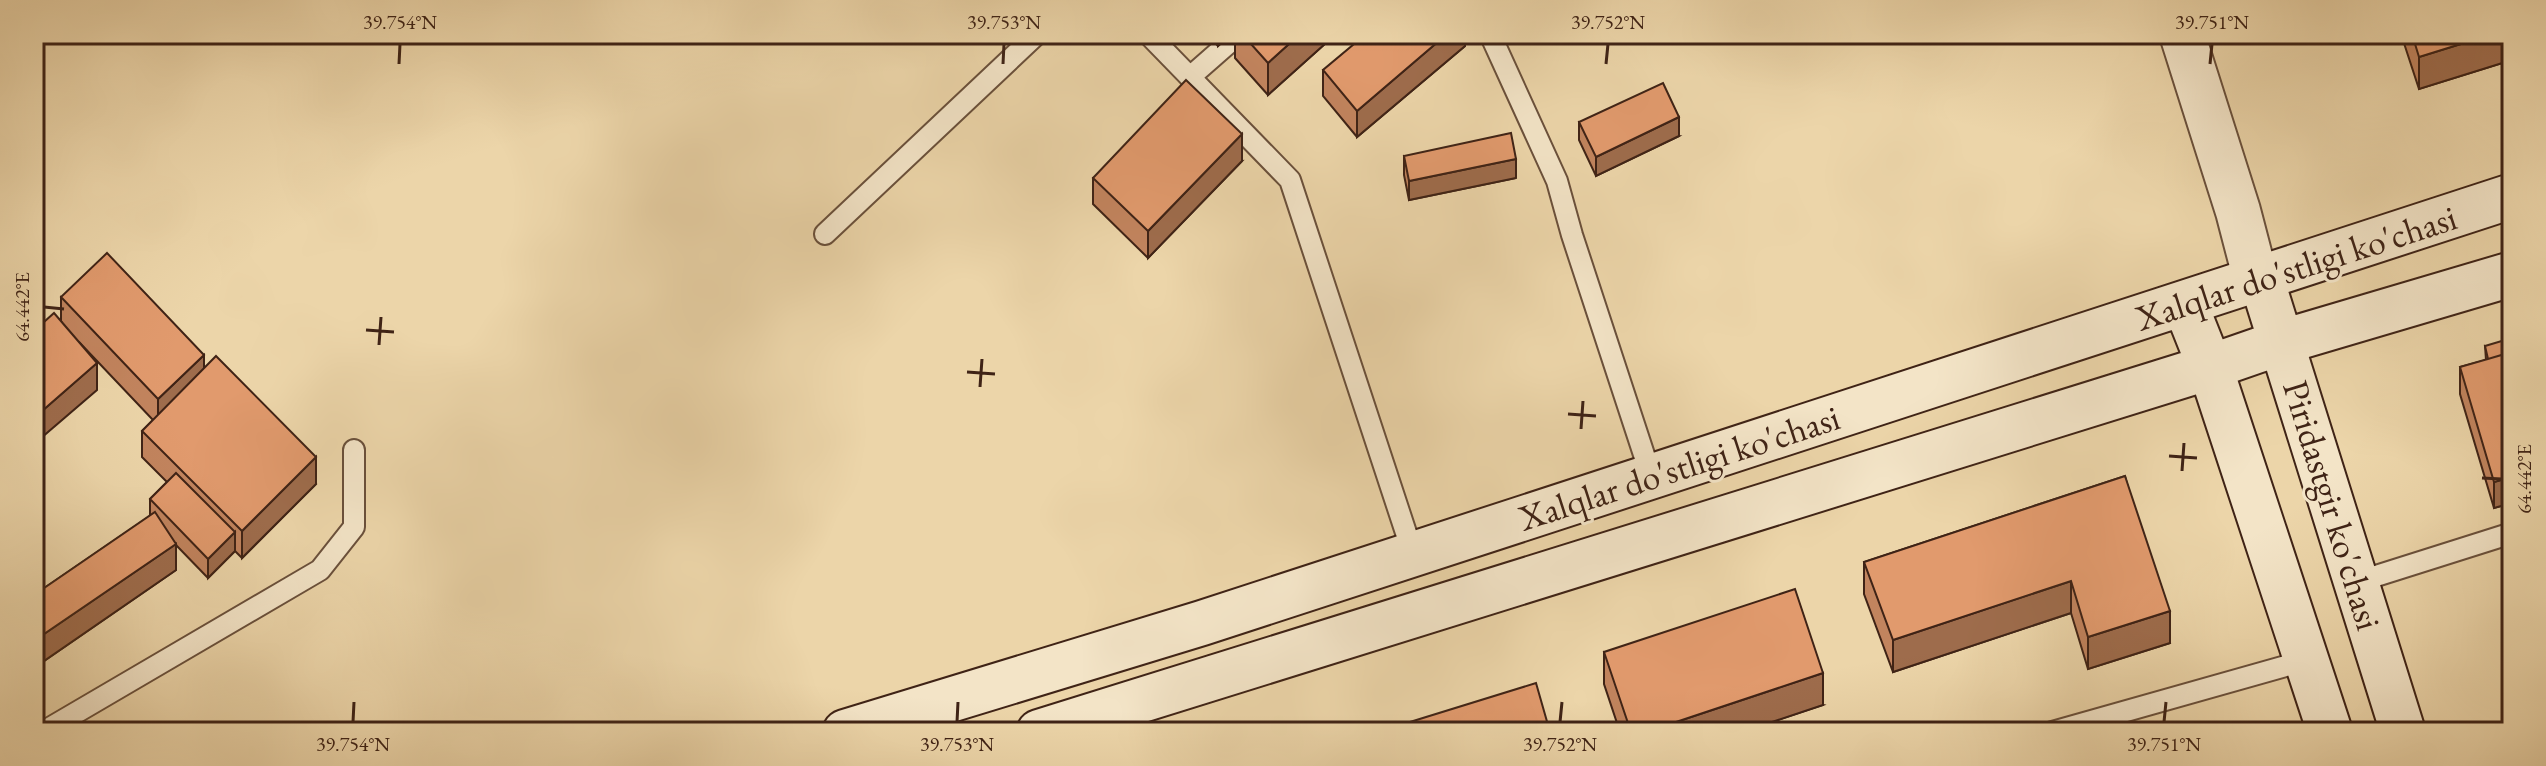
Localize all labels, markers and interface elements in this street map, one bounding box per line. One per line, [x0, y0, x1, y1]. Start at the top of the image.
text: 39.754°N [363, 9, 437, 35]
text: 39.753°N [967, 9, 1041, 35]
text: 39.752°N [1571, 9, 1645, 35]
text: 39.751°N [2175, 9, 2249, 35]
street label: Xalqlar do'stligi ko'chasi [2129, 193, 2463, 342]
text: 64.442°E [9, 272, 35, 342]
street label: Piridastgir ko'chasi [2272, 375, 2393, 636]
street label: Xalqlar do'stligi ko'chasi [1512, 393, 1846, 542]
text: 64.442°E [2511, 444, 2537, 514]
text: 39.754°N [316, 731, 390, 757]
text: 39.753°N [920, 731, 994, 757]
text: 39.752°N [1523, 731, 1597, 757]
text: 39.751°N [2127, 731, 2201, 757]

